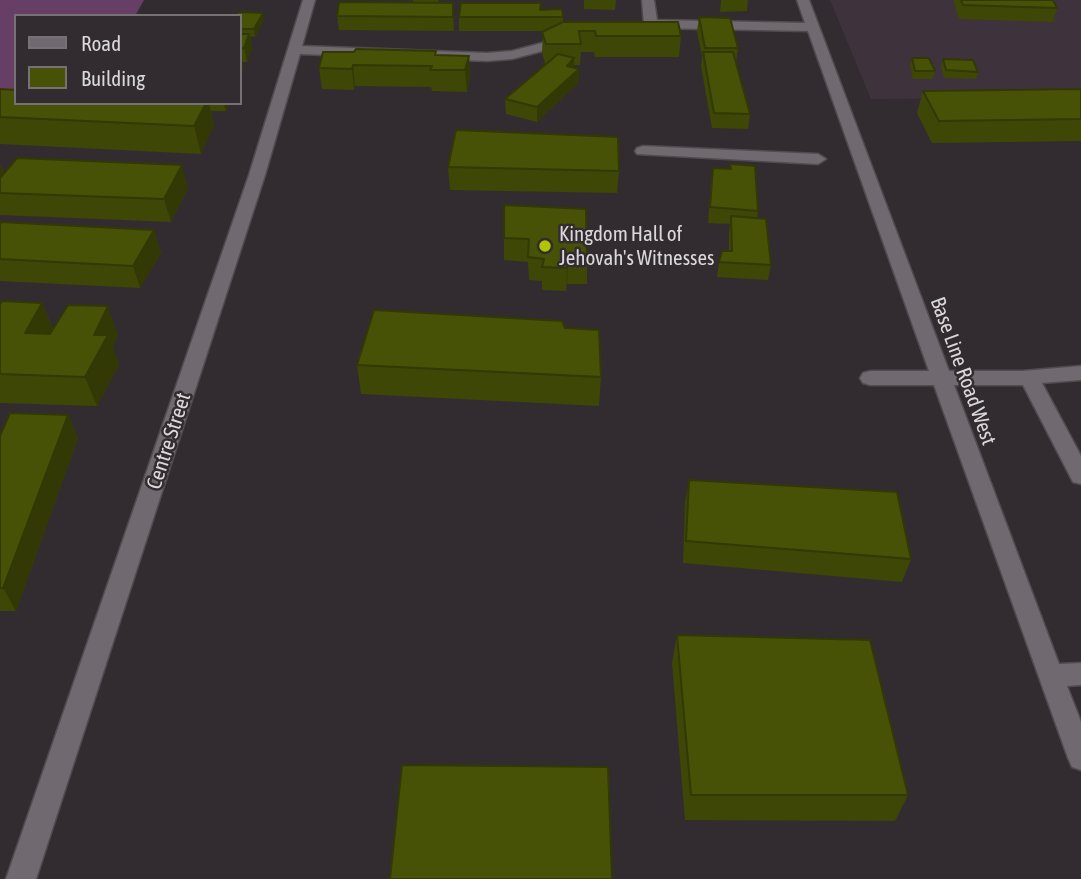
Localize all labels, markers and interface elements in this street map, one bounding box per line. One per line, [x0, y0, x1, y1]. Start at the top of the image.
legend [14, 14, 242, 105]
text: Road [81, 31, 121, 55]
text: Building [81, 66, 145, 90]
place label: Kingdom Hall of Jehovah's Witnesses [559, 221, 714, 271]
marker: Kingdom Hall of Jehovah's Witnesses [537, 238, 553, 254]
street label: Base Line Road West [925, 294, 1001, 448]
street label: Centre Street [142, 390, 196, 492]

